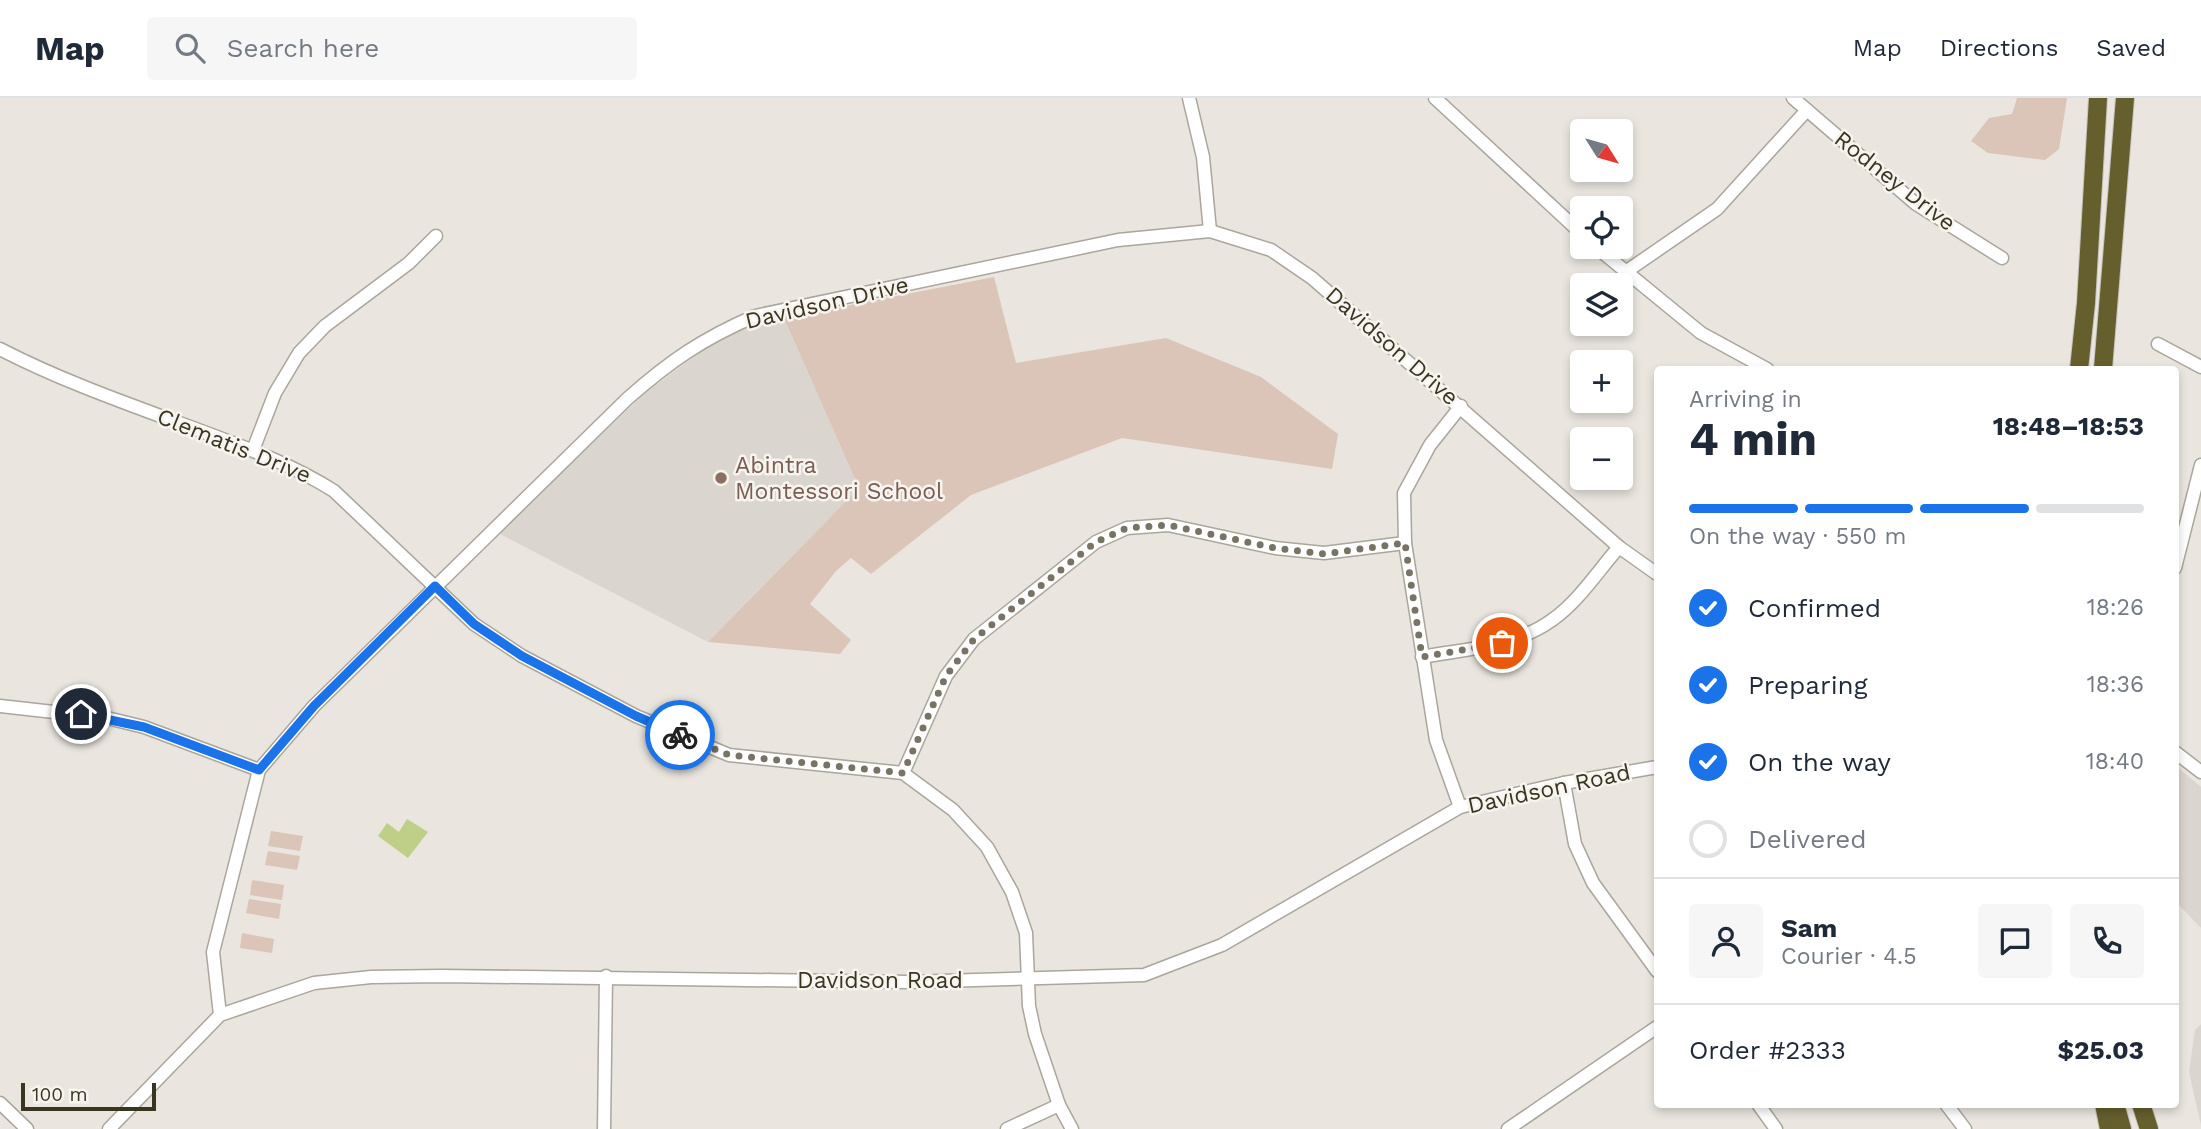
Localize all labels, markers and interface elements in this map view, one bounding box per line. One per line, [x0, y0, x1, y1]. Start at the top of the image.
search box [147, 17, 637, 80]
text: Map [35, 29, 105, 68]
icon: search [171, 29, 209, 67]
text: Search here [227, 33, 379, 63]
text: Map [1853, 34, 1902, 62]
text: Directions [1940, 34, 2058, 62]
text: Saved [2096, 34, 2166, 62]
north arrow [1570, 119, 1633, 182]
map controls [1570, 119, 1633, 490]
street label: Rodney Drive [1829, 125, 1961, 237]
button: locate [1570, 196, 1633, 259]
street label: Davidson Drive [743, 271, 911, 335]
button: layers [1570, 273, 1633, 336]
street label: Davidson Drive [1320, 281, 1464, 411]
button: + [1570, 350, 1633, 413]
text: Arriving in [1689, 386, 1802, 413]
street label: Clematis Drive [153, 403, 315, 489]
text: 18:48–18:53 [1993, 411, 2144, 441]
text: 4 min [1689, 412, 1817, 466]
button: − [1570, 427, 1633, 490]
place label: Abintra Montessori School [735, 452, 943, 505]
marker: Abintra Montessori School [713, 470, 729, 486]
text: On the way · 550 m [1689, 523, 1907, 550]
icon: check [1689, 589, 1727, 627]
text: Confirmed [1748, 593, 1881, 623]
text: 18:26 [2087, 594, 2144, 621]
pin [1472, 613, 1532, 673]
icon: bag [1483, 624, 1521, 662]
icon: check [1689, 666, 1727, 704]
text: Preparing [1748, 670, 1868, 700]
text: 18:36 [2087, 671, 2144, 698]
pin [51, 684, 111, 744]
icon: home [62, 695, 100, 733]
courier [645, 700, 715, 770]
icon: bike [661, 716, 699, 754]
icon: check [1689, 743, 1727, 781]
text: On the way [1748, 747, 1891, 777]
text: 18:40 [2086, 748, 2144, 775]
street label: Davidson Road [1465, 759, 1633, 819]
text: Delivered [1748, 824, 1867, 854]
button: person [1689, 904, 1763, 978]
button: chat [1978, 904, 2052, 978]
button: phone [2070, 904, 2144, 978]
text: Sam [1781, 913, 1837, 943]
text: Courier · 4.5 [1781, 943, 1917, 970]
street label: Davidson Road [797, 967, 963, 994]
text: Order #2333 [1689, 1035, 1846, 1065]
text: $25.03 [2057, 1035, 2144, 1065]
scale bar [21, 1080, 156, 1112]
text: 100 m [32, 1083, 88, 1106]

